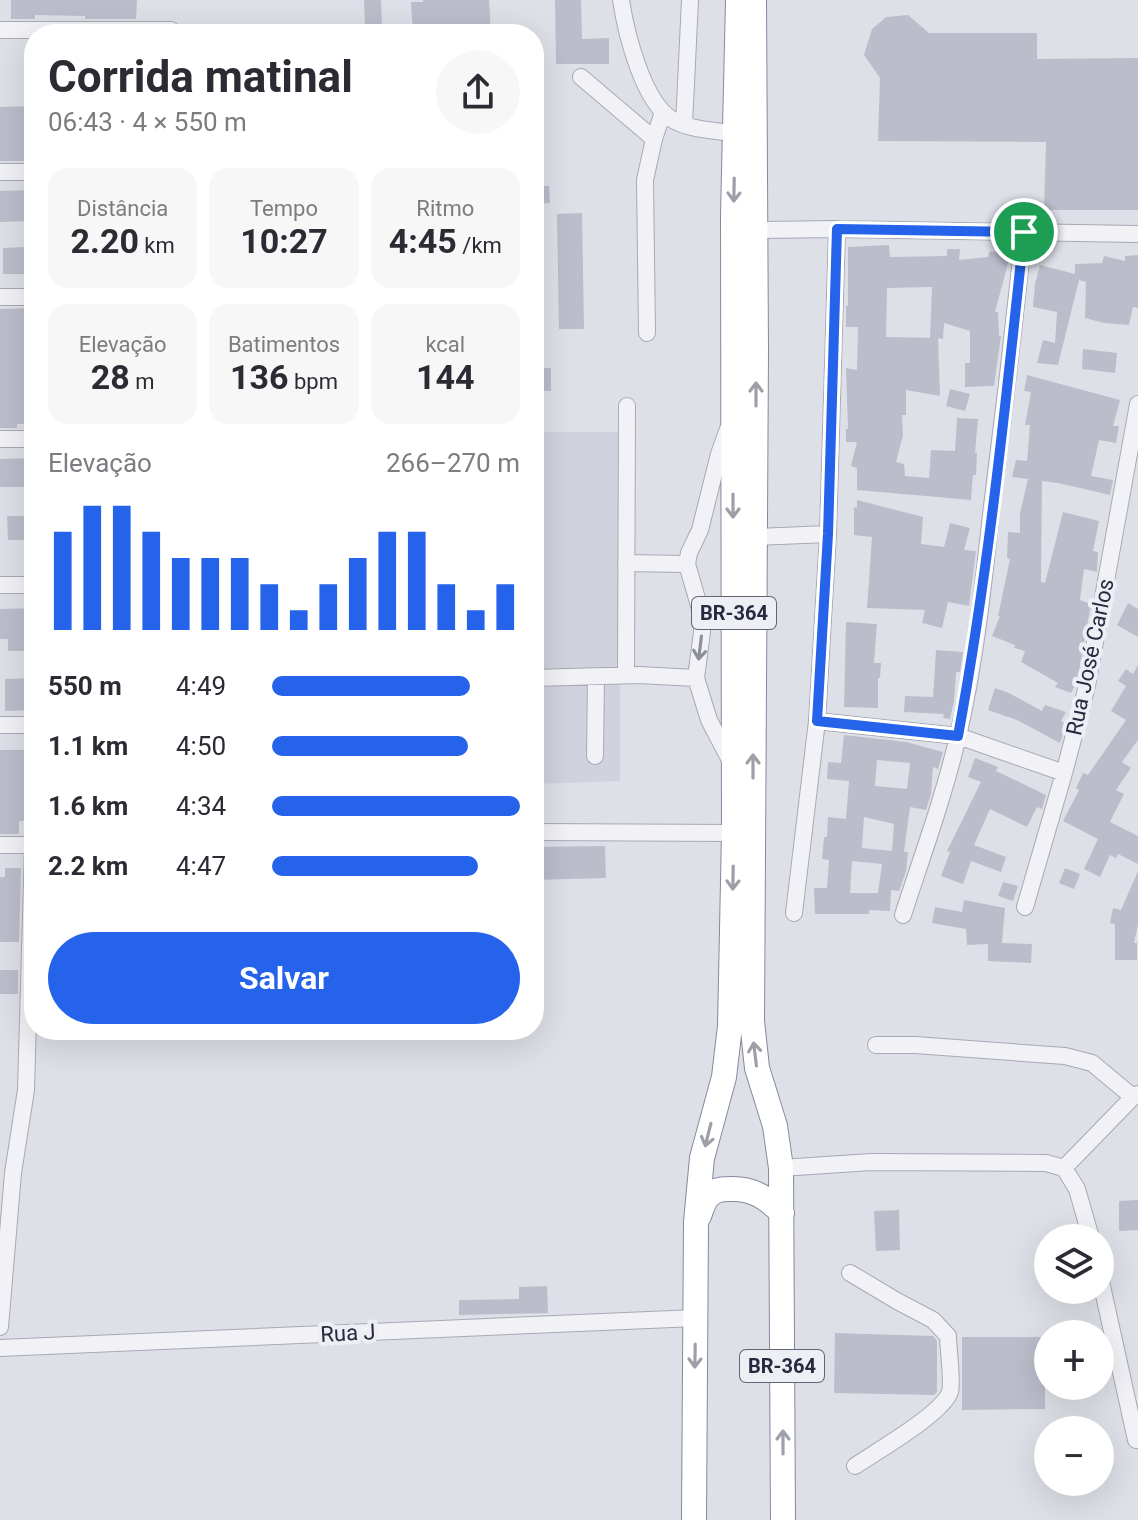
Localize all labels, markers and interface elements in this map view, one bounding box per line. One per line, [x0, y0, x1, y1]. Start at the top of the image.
button: share [436, 50, 520, 134]
text: Corrida matinal [48, 51, 353, 103]
text: 06:43 · 4 × 550 m [48, 107, 247, 137]
one-way arrow [726, 176, 741, 203]
text: Distância [77, 196, 168, 221]
text: Tempo [250, 196, 318, 221]
text: Ritmo [416, 196, 474, 221]
pin [990, 198, 1058, 266]
icon: arrive [1002, 210, 1046, 254]
text: 2.20 [71, 221, 139, 261]
text: 10:27 [240, 221, 328, 261]
text: 4:45 [389, 221, 457, 261]
text: km [139, 233, 175, 258]
text: /km [457, 233, 502, 258]
text: Elevação [79, 332, 167, 357]
text: Batimentos [228, 332, 340, 357]
text: kcal [425, 332, 465, 357]
text: 28 [91, 357, 130, 397]
text: 136 [230, 357, 289, 397]
text: 144 [416, 357, 475, 397]
text: m [130, 369, 155, 394]
text: bpm [289, 369, 338, 394]
one-way arrow [748, 381, 763, 408]
text: Elevação [48, 448, 152, 478]
text: 266–270 m [386, 448, 520, 478]
one-way arrow [725, 492, 741, 519]
street label: Rua José Carlos [1061, 577, 1119, 737]
road number: BR-364 [692, 597, 776, 629]
one-way arrow [692, 634, 707, 661]
text: 550 m [48, 671, 122, 701]
text: 4:49 [176, 671, 226, 701]
text: 1.1 km [48, 731, 128, 761]
text: 4:50 [176, 731, 226, 761]
one-way arrow [745, 753, 761, 780]
text: 1.6 km [48, 791, 128, 821]
text: 4:34 [176, 791, 226, 821]
text: 2.2 km [48, 851, 128, 881]
text: 4:47 [176, 851, 226, 881]
one-way arrow [725, 864, 741, 891]
button: Salvar [48, 932, 520, 1024]
one-way arrow [748, 1041, 763, 1068]
one-way arrow [699, 1122, 714, 1148]
map controls [1034, 1224, 1114, 1496]
button: layers [1034, 1224, 1114, 1304]
street label: Rua J [320, 1319, 376, 1347]
button: + [1034, 1320, 1114, 1400]
one-way arrow [687, 1342, 703, 1369]
road number: BR-364 [740, 1350, 824, 1382]
button: − [1034, 1416, 1114, 1496]
one-way arrow [775, 1429, 791, 1456]

